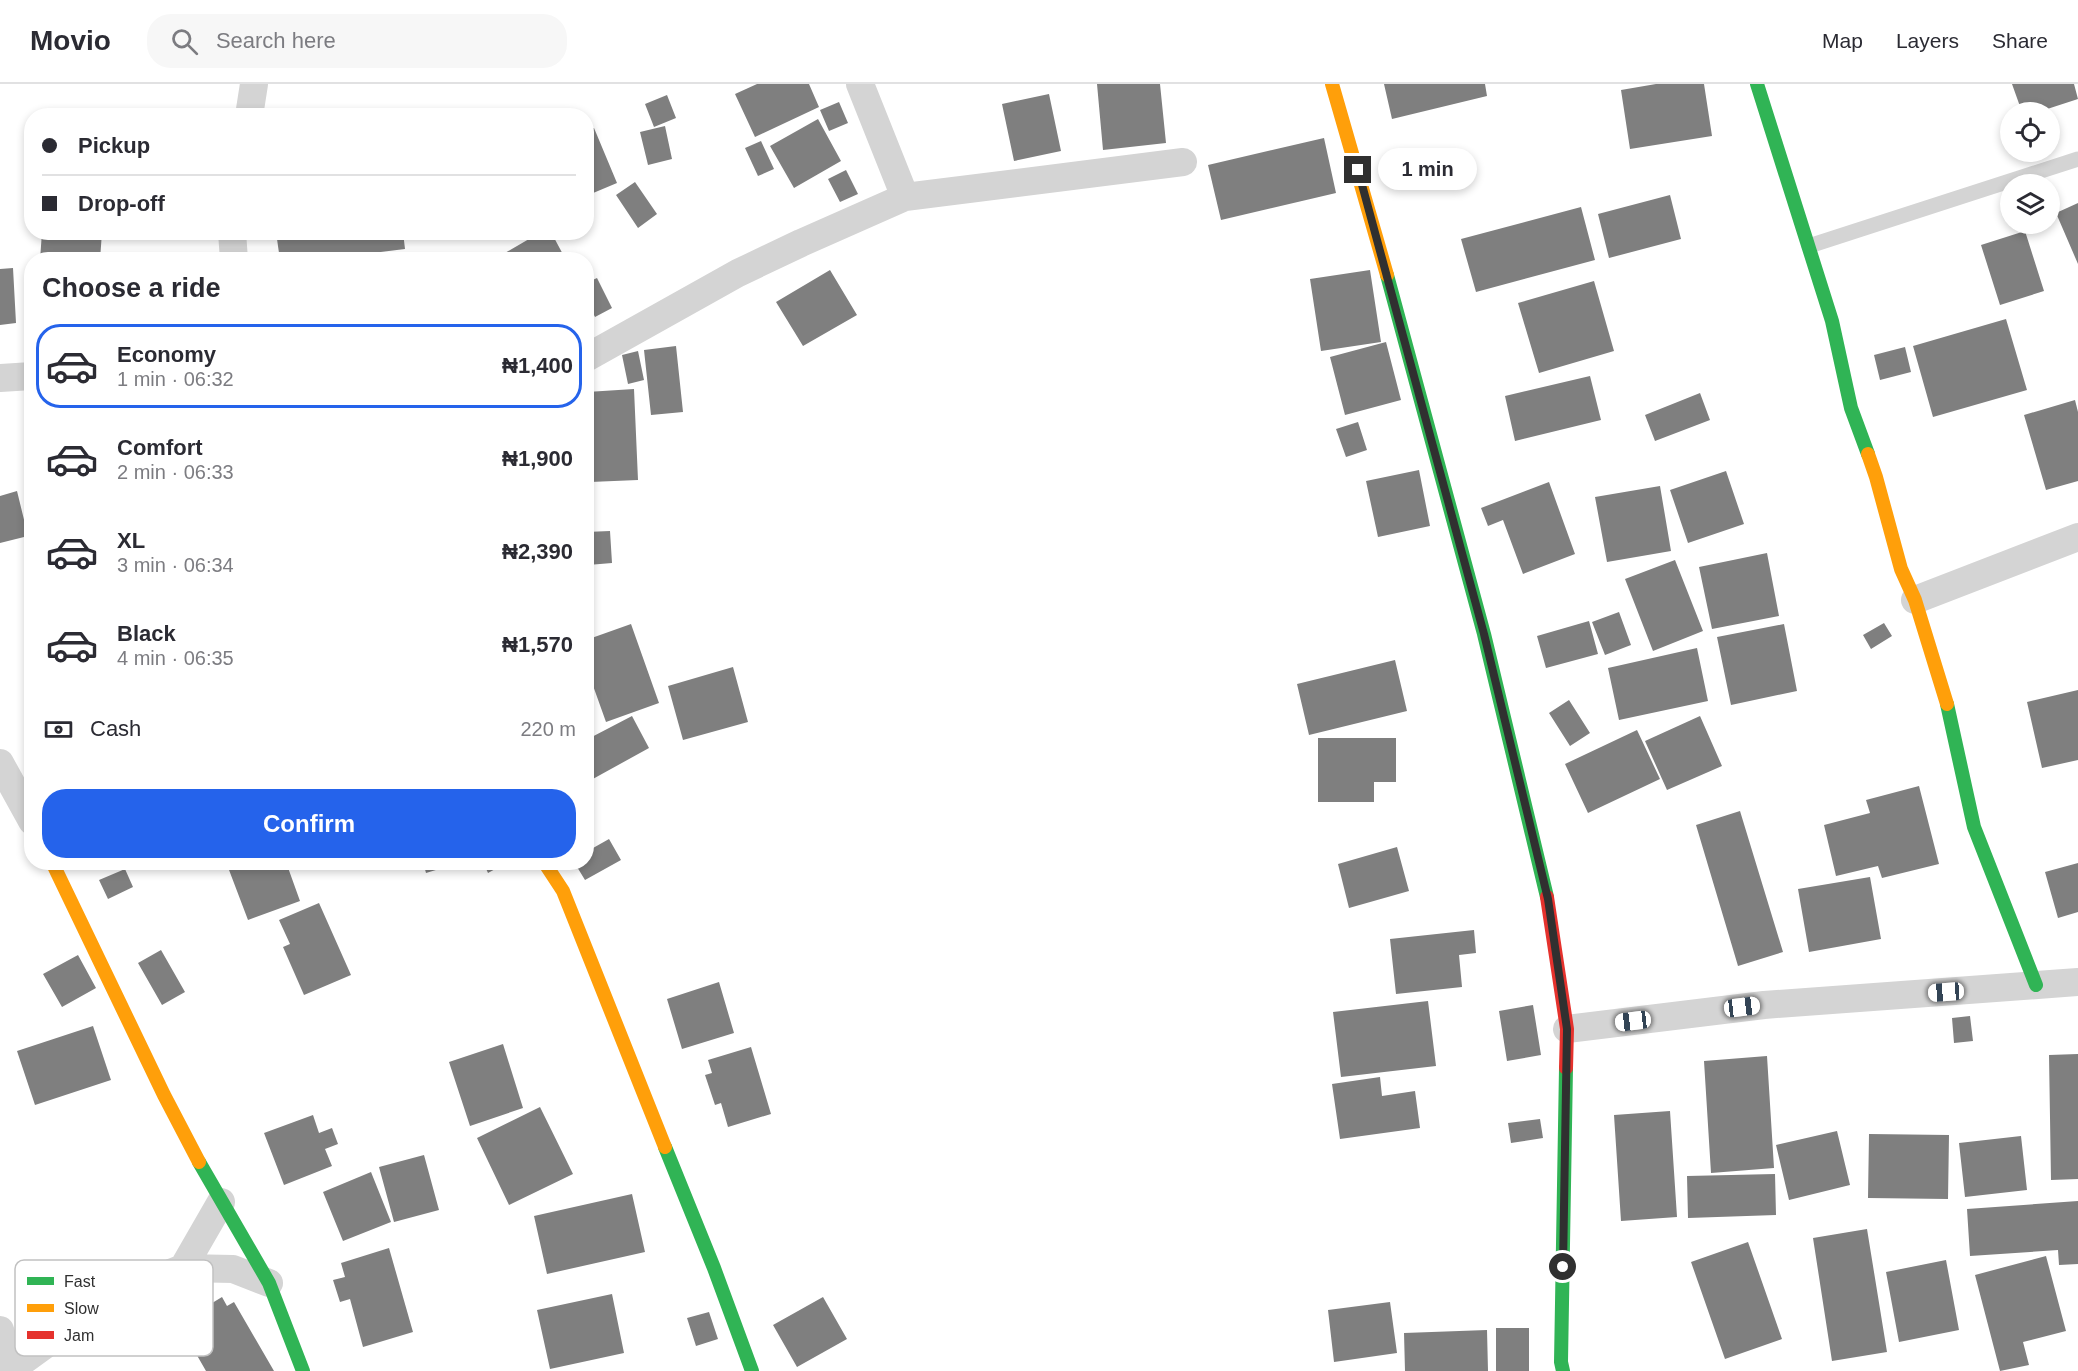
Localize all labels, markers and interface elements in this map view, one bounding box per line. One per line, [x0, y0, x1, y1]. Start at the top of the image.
search box [147, 14, 567, 68]
text: Movio [30, 25, 111, 56]
icon: search [168, 25, 201, 58]
text: Search here [216, 28, 336, 53]
text: Map [1822, 29, 1863, 52]
text: Layers [1896, 29, 1959, 52]
text: Share [1992, 29, 2048, 52]
map controls [2000, 102, 2060, 234]
button: locate [2000, 102, 2060, 162]
text: Pickup [78, 133, 150, 158]
callout: 1 min [1379, 149, 1478, 191]
route end [1344, 156, 1371, 183]
text: 1 min [1401, 158, 1454, 180]
button: layers [2000, 174, 2060, 234]
text: Drop-off [78, 191, 165, 216]
text: Choose a ride [42, 273, 221, 303]
icon: car [45, 339, 99, 393]
text: Economy [117, 342, 216, 367]
text: ₦1,400 [502, 353, 573, 378]
text: 1 min · 06:32 [117, 368, 234, 390]
icon: car [45, 432, 99, 486]
text: Comfort [117, 435, 203, 460]
text: ₦1,900 [502, 446, 573, 471]
text: 2 min · 06:33 [117, 461, 234, 483]
icon: car [45, 525, 99, 579]
text: XL [117, 528, 145, 553]
text: ₦2,390 [502, 539, 573, 564]
text: 3 min · 06:34 [117, 554, 234, 576]
icon: car [45, 618, 99, 672]
text: Black [117, 621, 176, 646]
text: ₦1,570 [502, 632, 573, 657]
text: 4 min · 06:35 [117, 647, 234, 669]
icon: cash [42, 713, 75, 746]
text: Cash [90, 716, 141, 741]
text: 220 m [520, 718, 576, 740]
button: Confirm [42, 789, 576, 858]
car [1927, 982, 1965, 1002]
car [1723, 996, 1761, 1018]
car [1614, 1010, 1652, 1032]
route start [1549, 1253, 1576, 1280]
legend [15, 1260, 213, 1356]
text: Fast [64, 1273, 96, 1290]
text: Slow [64, 1300, 99, 1317]
text: Jam [64, 1327, 94, 1344]

